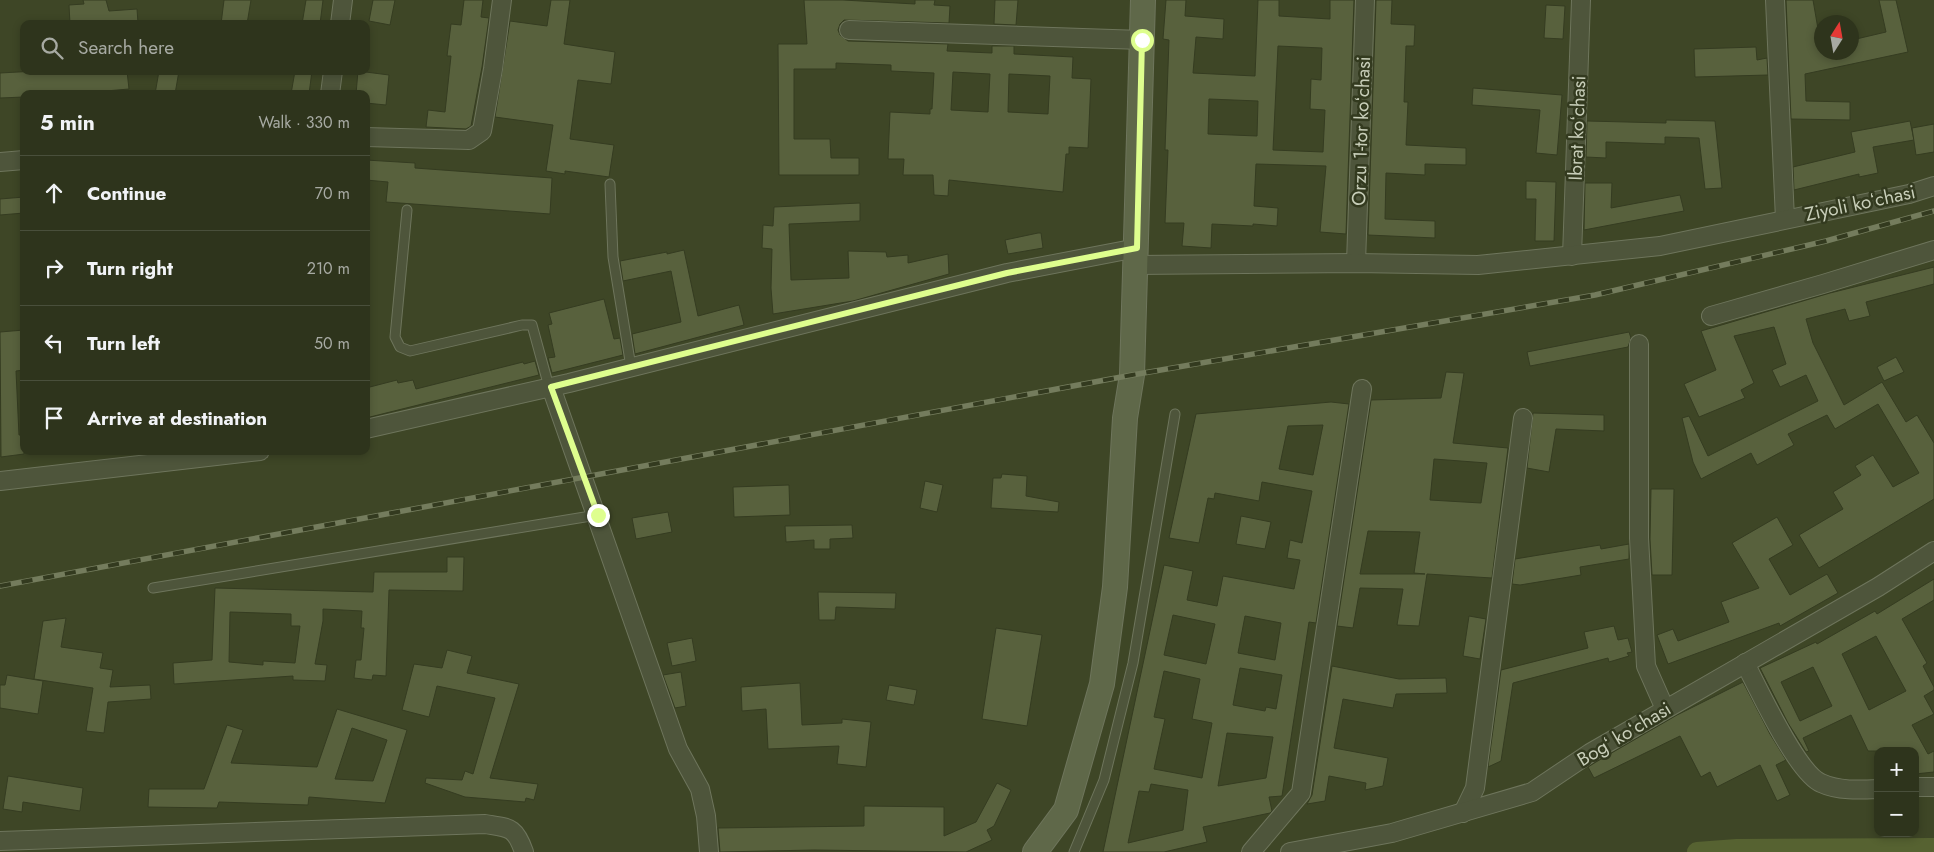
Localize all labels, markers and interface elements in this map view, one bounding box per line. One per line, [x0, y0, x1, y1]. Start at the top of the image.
north arrow [1814, 15, 1859, 60]
search box [20, 20, 370, 75]
route start [1131, 29, 1154, 52]
icon: search [38, 34, 66, 62]
text: Search here [78, 34, 174, 61]
street label: Orzu 1-tor koʻchasi [1345, 56, 1377, 206]
street label: Ibrat koʻchasi [1562, 75, 1592, 181]
text: 5 min [40, 108, 95, 138]
text: Walk · 330 m [259, 111, 350, 134]
street label: Ziyoli koʻchasi [1802, 178, 1918, 228]
icon: ahead [40, 179, 68, 207]
text: Continue [87, 180, 166, 207]
text: 70 m [315, 182, 350, 205]
icon: right [40, 254, 68, 282]
text: Turn right [87, 255, 173, 282]
text: 210 m [307, 257, 350, 280]
icon: left [40, 329, 68, 357]
text: Turn left [87, 330, 160, 357]
text: 50 m [314, 332, 350, 355]
icon: arrive [40, 404, 68, 432]
text: Arrive at destination [87, 405, 267, 432]
route end [587, 504, 610, 527]
street label: Bogʻ koʻchasi [1572, 695, 1676, 773]
map controls [1874, 747, 1919, 837]
button: + [1874, 747, 1919, 792]
button: − [1874, 792, 1919, 837]

